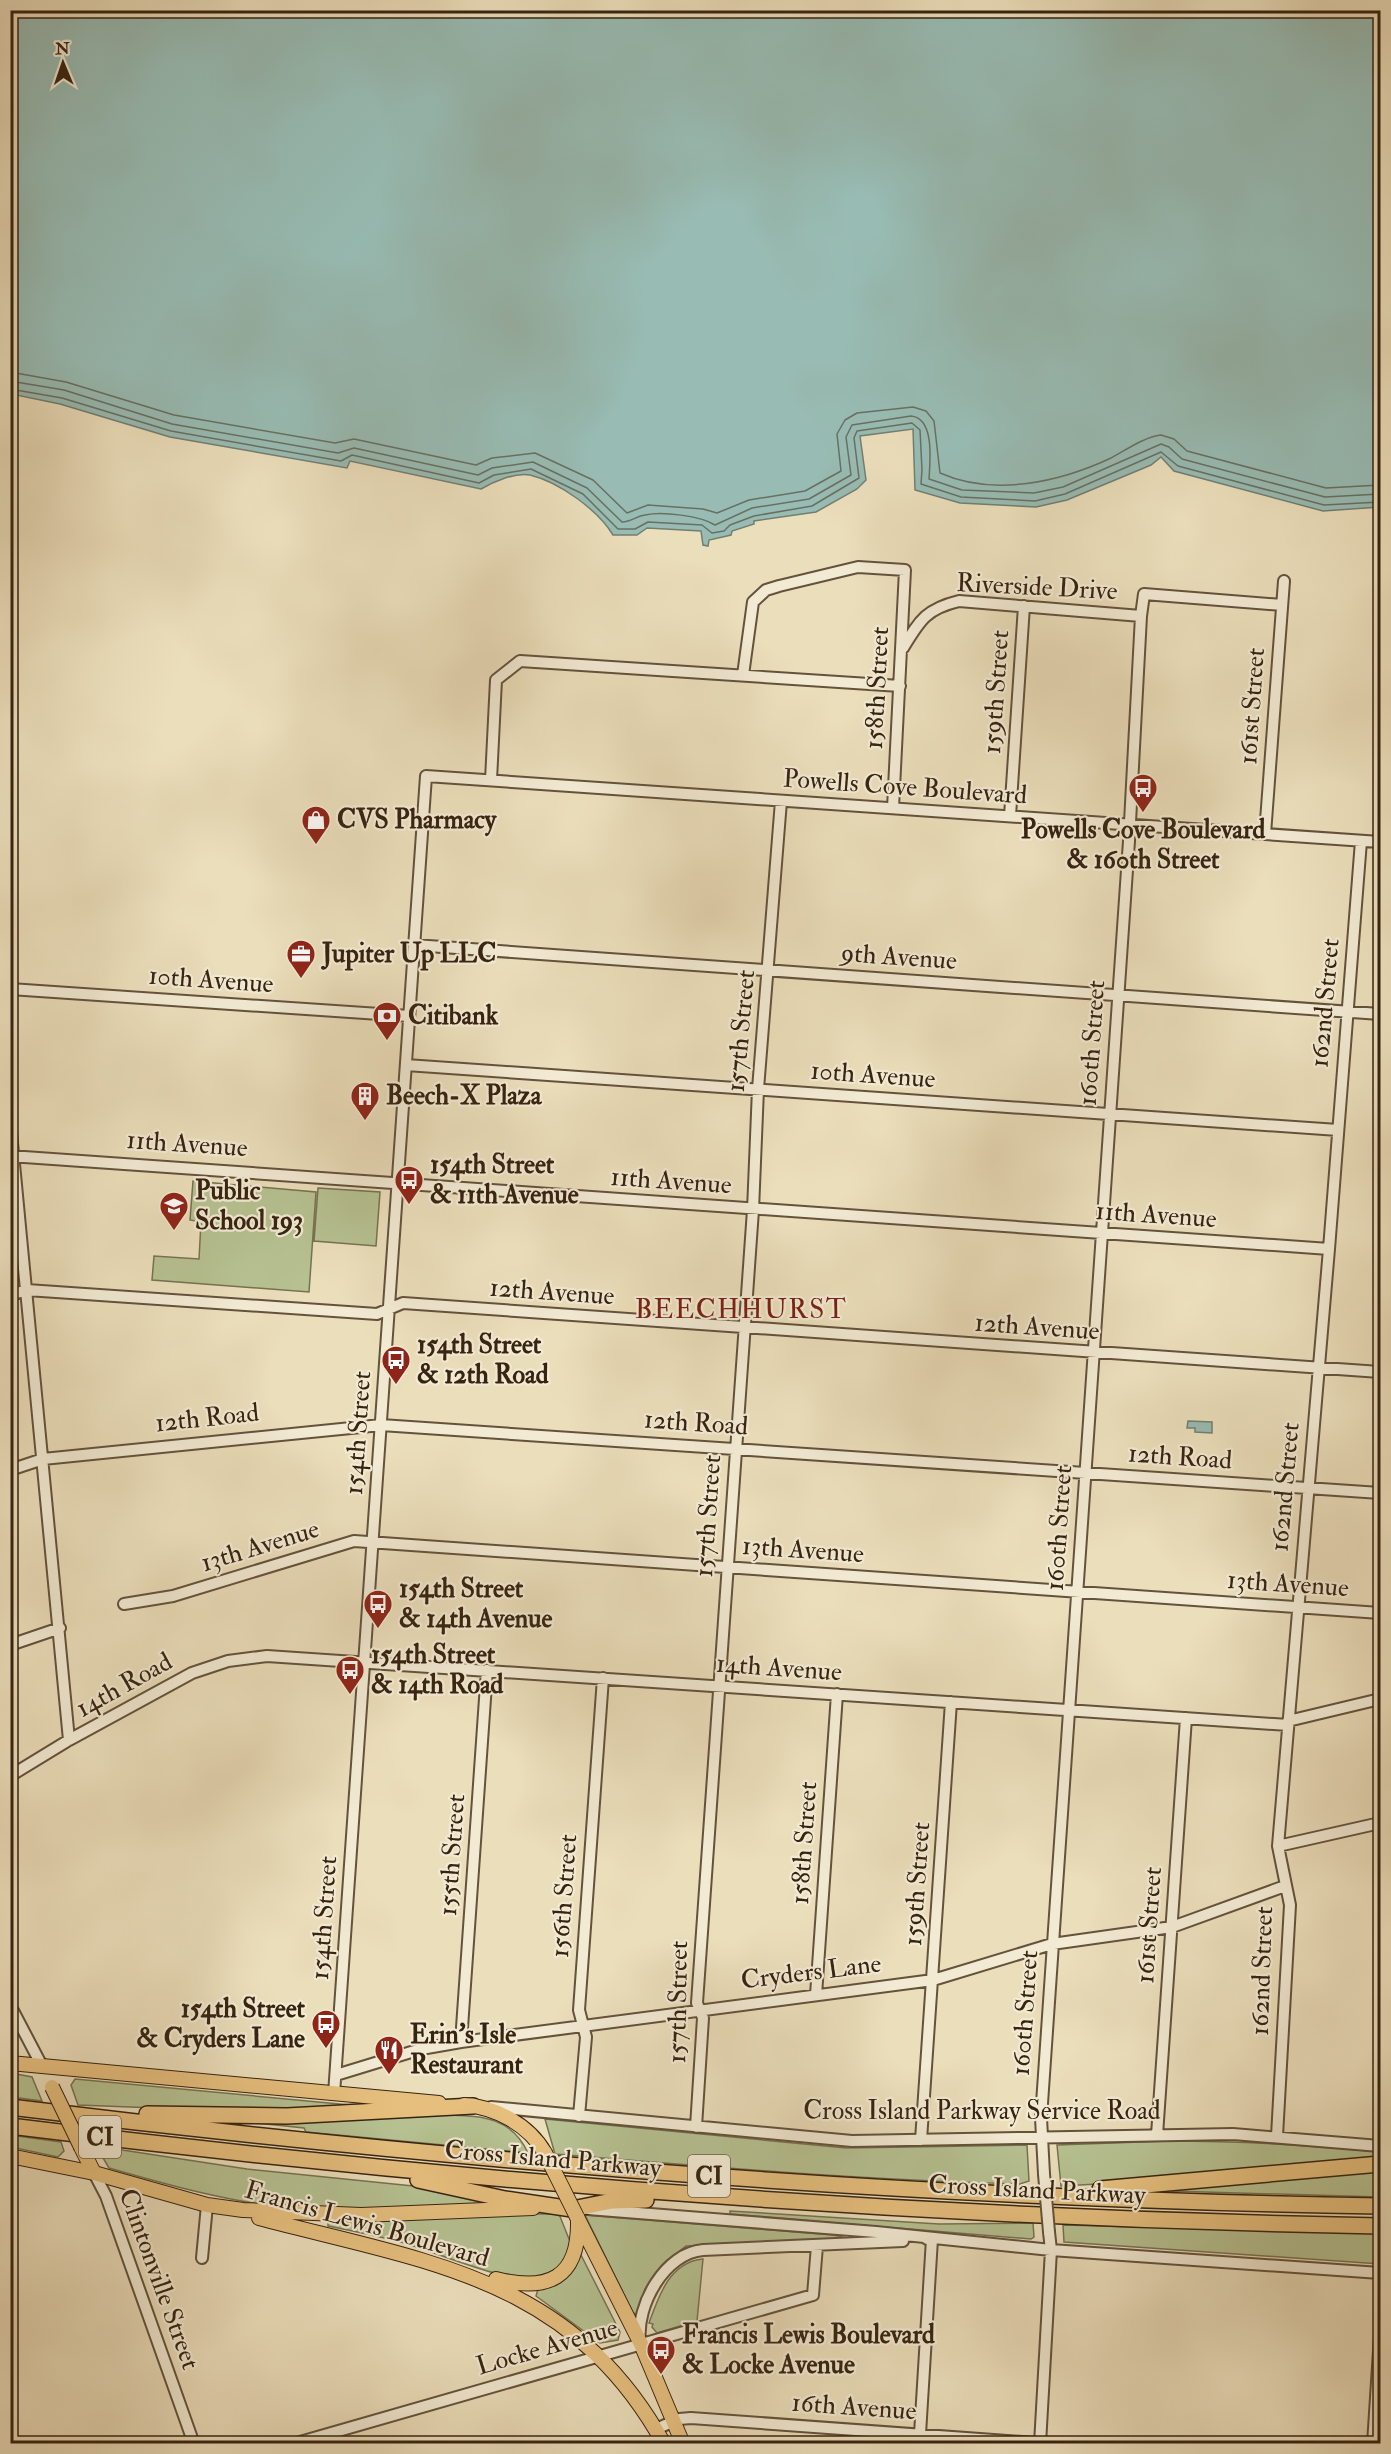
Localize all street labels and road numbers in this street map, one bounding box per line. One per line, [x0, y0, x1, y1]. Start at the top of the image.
street label: Riverside Drive [956, 567, 1119, 607]
street label: 158th Street [858, 626, 896, 750]
street label: 159th Street [976, 629, 1016, 755]
street label: 161st Street [1232, 647, 1272, 765]
street label: Powells Cove Boulevard [782, 763, 1028, 812]
street label: 9th Avenue [838, 937, 958, 977]
street label: 162nd Street [1303, 937, 1347, 1069]
street label: 10th Avenue [147, 960, 275, 1000]
street label: 157th Street [720, 968, 762, 1094]
street label: 160th Street [1072, 979, 1112, 1107]
street label: 10th Avenue [809, 1055, 937, 1095]
street label: 11th Avenue [125, 1124, 249, 1164]
street label: 11th Avenue [609, 1161, 733, 1201]
street label: 11th Avenue [1094, 1195, 1218, 1235]
street label: 12th Avenue [488, 1272, 616, 1312]
street label: 12th Avenue [973, 1307, 1101, 1347]
street label: 154th Street [338, 1370, 378, 1496]
street label: 12th Road [153, 1397, 261, 1439]
street label: 12th Road [643, 1403, 749, 1443]
street label: 162nd Street [1263, 1421, 1307, 1553]
street label: 12th Road [1127, 1437, 1233, 1477]
street label: 157th Street [688, 1454, 728, 1578]
street label: 160th Street [1039, 1464, 1079, 1592]
street label: 13th Avenue [197, 1513, 323, 1579]
street label: 13th Avenue [741, 1530, 865, 1570]
street label: 13th Avenue [1226, 1564, 1350, 1604]
street label: 14th Road [70, 1645, 178, 1724]
street label: 14th Avenue [715, 1648, 843, 1688]
street label: 158th Street [784, 1781, 824, 1905]
street label: 155th Street [432, 1793, 472, 1917]
street label: 159th Street [897, 1821, 937, 1947]
street label: 156th Street [544, 1833, 584, 1959]
street label: 154th Street [304, 1855, 344, 1981]
street label: 161st Street [1129, 1866, 1169, 1984]
street label: 162nd Street [1244, 1906, 1280, 2036]
street label: 157th Street [661, 1940, 695, 2064]
street label: Cryders Lane [739, 1948, 883, 1996]
street label: 160th Street [1005, 1949, 1045, 2077]
street label: Cross Island Parkway Service Road [803, 2095, 1161, 2127]
road number: CI [79, 2116, 121, 2158]
street label: Cross Island Parkway [443, 2134, 663, 2184]
road number: CI [688, 2155, 730, 2197]
street label: Cross Island Parkway [928, 2168, 1147, 2212]
street label: Francis Lewis Boulevard [241, 2174, 493, 2274]
street label: Clintonville Street [111, 2184, 207, 2374]
street label: Locke Avenue [473, 2312, 622, 2382]
street label: 16th Avenue [790, 2387, 918, 2427]

